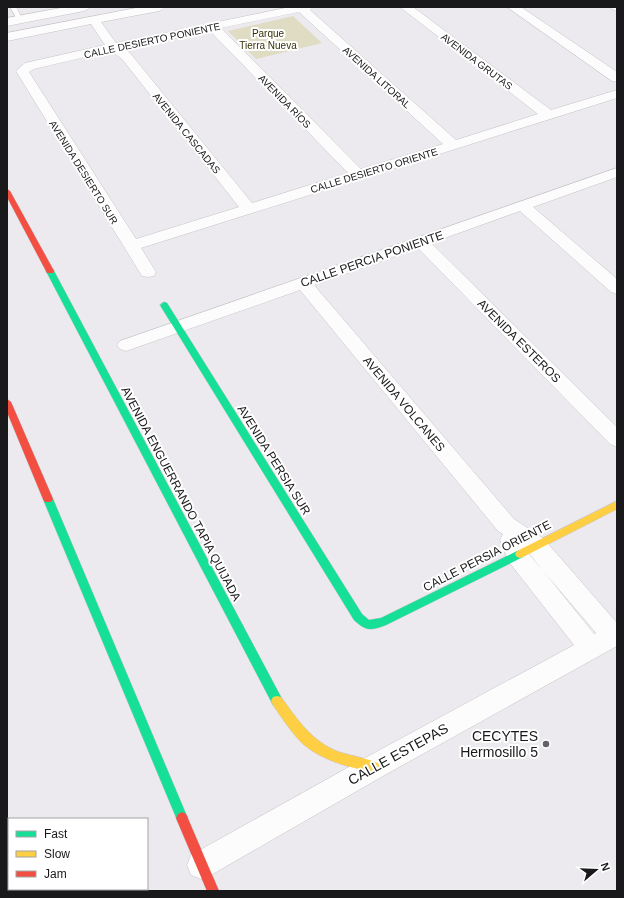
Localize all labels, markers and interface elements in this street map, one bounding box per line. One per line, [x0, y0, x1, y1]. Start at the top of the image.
street label: CALLE DESIERTO PONIENTE [83, 21, 222, 60]
park label: Parque Tierra Nueva [239, 28, 297, 51]
street label: AVENIDA GRUTAS [439, 31, 515, 92]
street label: AVENIDA LITORAL [341, 44, 413, 111]
street label: AVENIDA RÍOS [256, 72, 314, 131]
street label: AVENIDA CASCADAS [151, 91, 223, 176]
street label: AVENIDA DESIERTO SUR [47, 118, 120, 226]
street label: CALLE DESIERTO ORIENTE [309, 146, 439, 195]
street label: CALLE PERCIA PONIENTE [299, 228, 445, 290]
street label: AVENIDA ESTEROS [475, 297, 563, 385]
street label: AVENIDA VOLCANES [360, 354, 448, 454]
street label: AVENIDA ENGUERRANDO TAPIA QUIJADA [118, 384, 244, 604]
street label: AVENIDA PERSIA SUR [235, 403, 314, 518]
street label: CALLE PERSIA ORIENTE [421, 518, 553, 594]
street label: CALLE ESTEPAS [345, 720, 451, 788]
place label: CECYTES Hermosillo 5 [460, 728, 538, 760]
marker: CECYTES Hermosillo 5 [541, 739, 551, 749]
legend [8, 818, 148, 890]
text: Fast [44, 827, 68, 841]
text: Slow [44, 847, 70, 861]
north arrow [576, 850, 616, 890]
text: N [598, 861, 612, 873]
text: Jam [44, 867, 67, 881]

